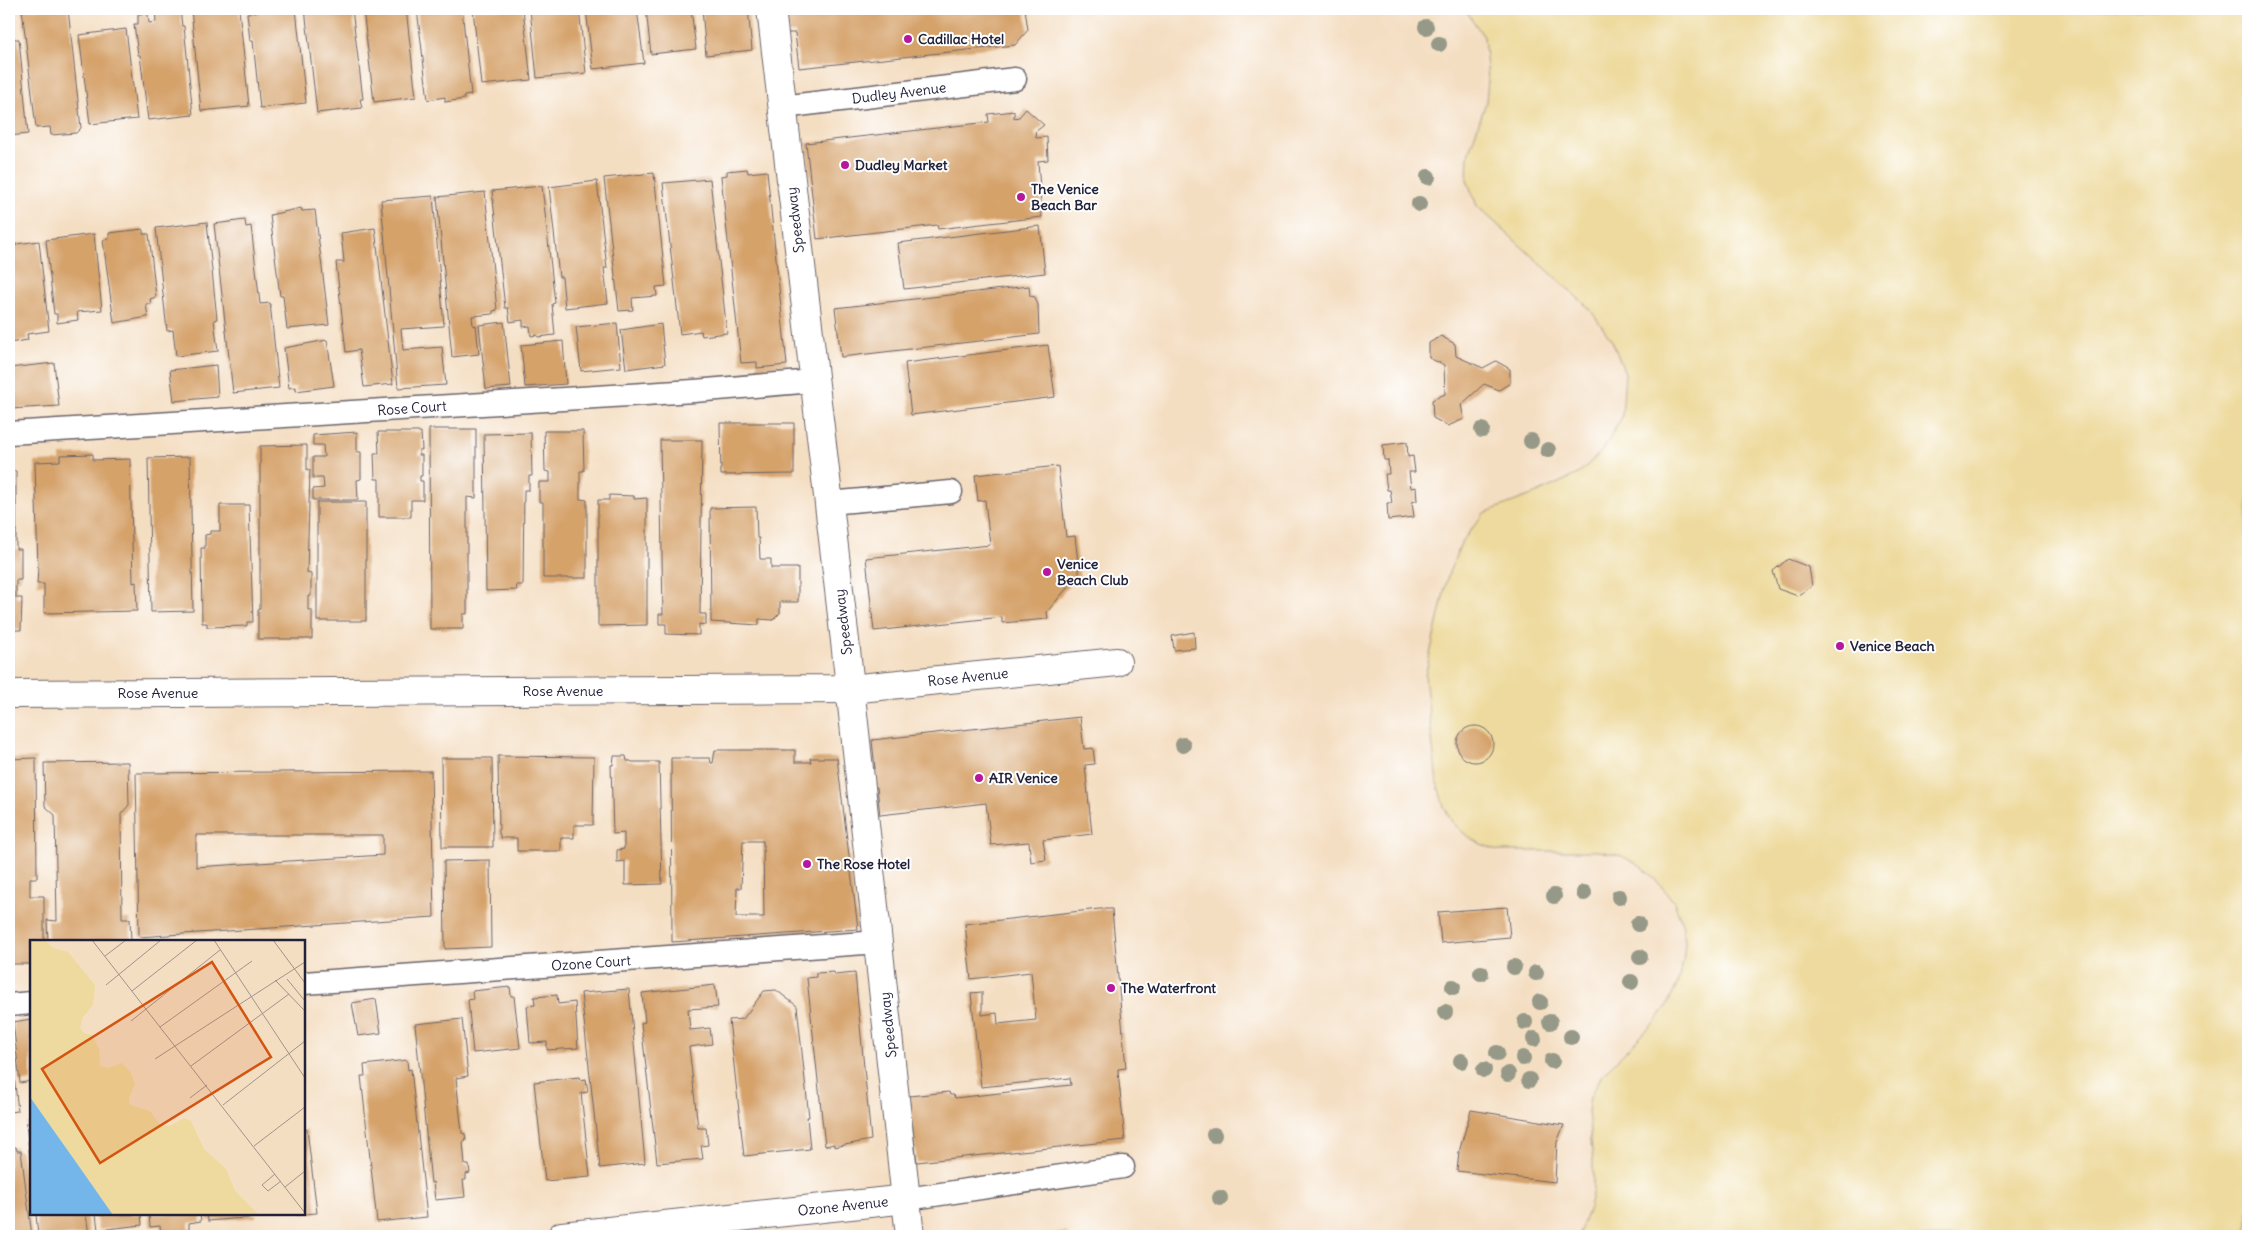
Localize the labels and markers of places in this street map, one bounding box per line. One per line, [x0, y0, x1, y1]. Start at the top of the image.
place label: Cadillac Hotel [918, 30, 1004, 48]
marker: Cadillac Hotel [902, 33, 914, 45]
place label: Dudley Market [855, 156, 948, 174]
marker: Dudley Market [839, 159, 851, 171]
place label: The Venice Beach Bar [1031, 180, 1099, 214]
marker: The Venice Beach Bar [1015, 191, 1027, 203]
place label: Venice Beach Club [1057, 555, 1129, 589]
marker: Venice Beach Club [1041, 566, 1053, 578]
place label: Venice Beach [1850, 637, 1935, 655]
marker: Venice Beach [1834, 640, 1846, 652]
place label: AIR Venice [989, 769, 1058, 787]
marker: AIR Venice [973, 772, 985, 784]
place label: The Rose Hotel [817, 855, 910, 873]
marker: The Rose Hotel [801, 858, 813, 870]
place label: The Waterfront [1121, 979, 1216, 997]
marker: The Waterfront [1105, 982, 1117, 994]

